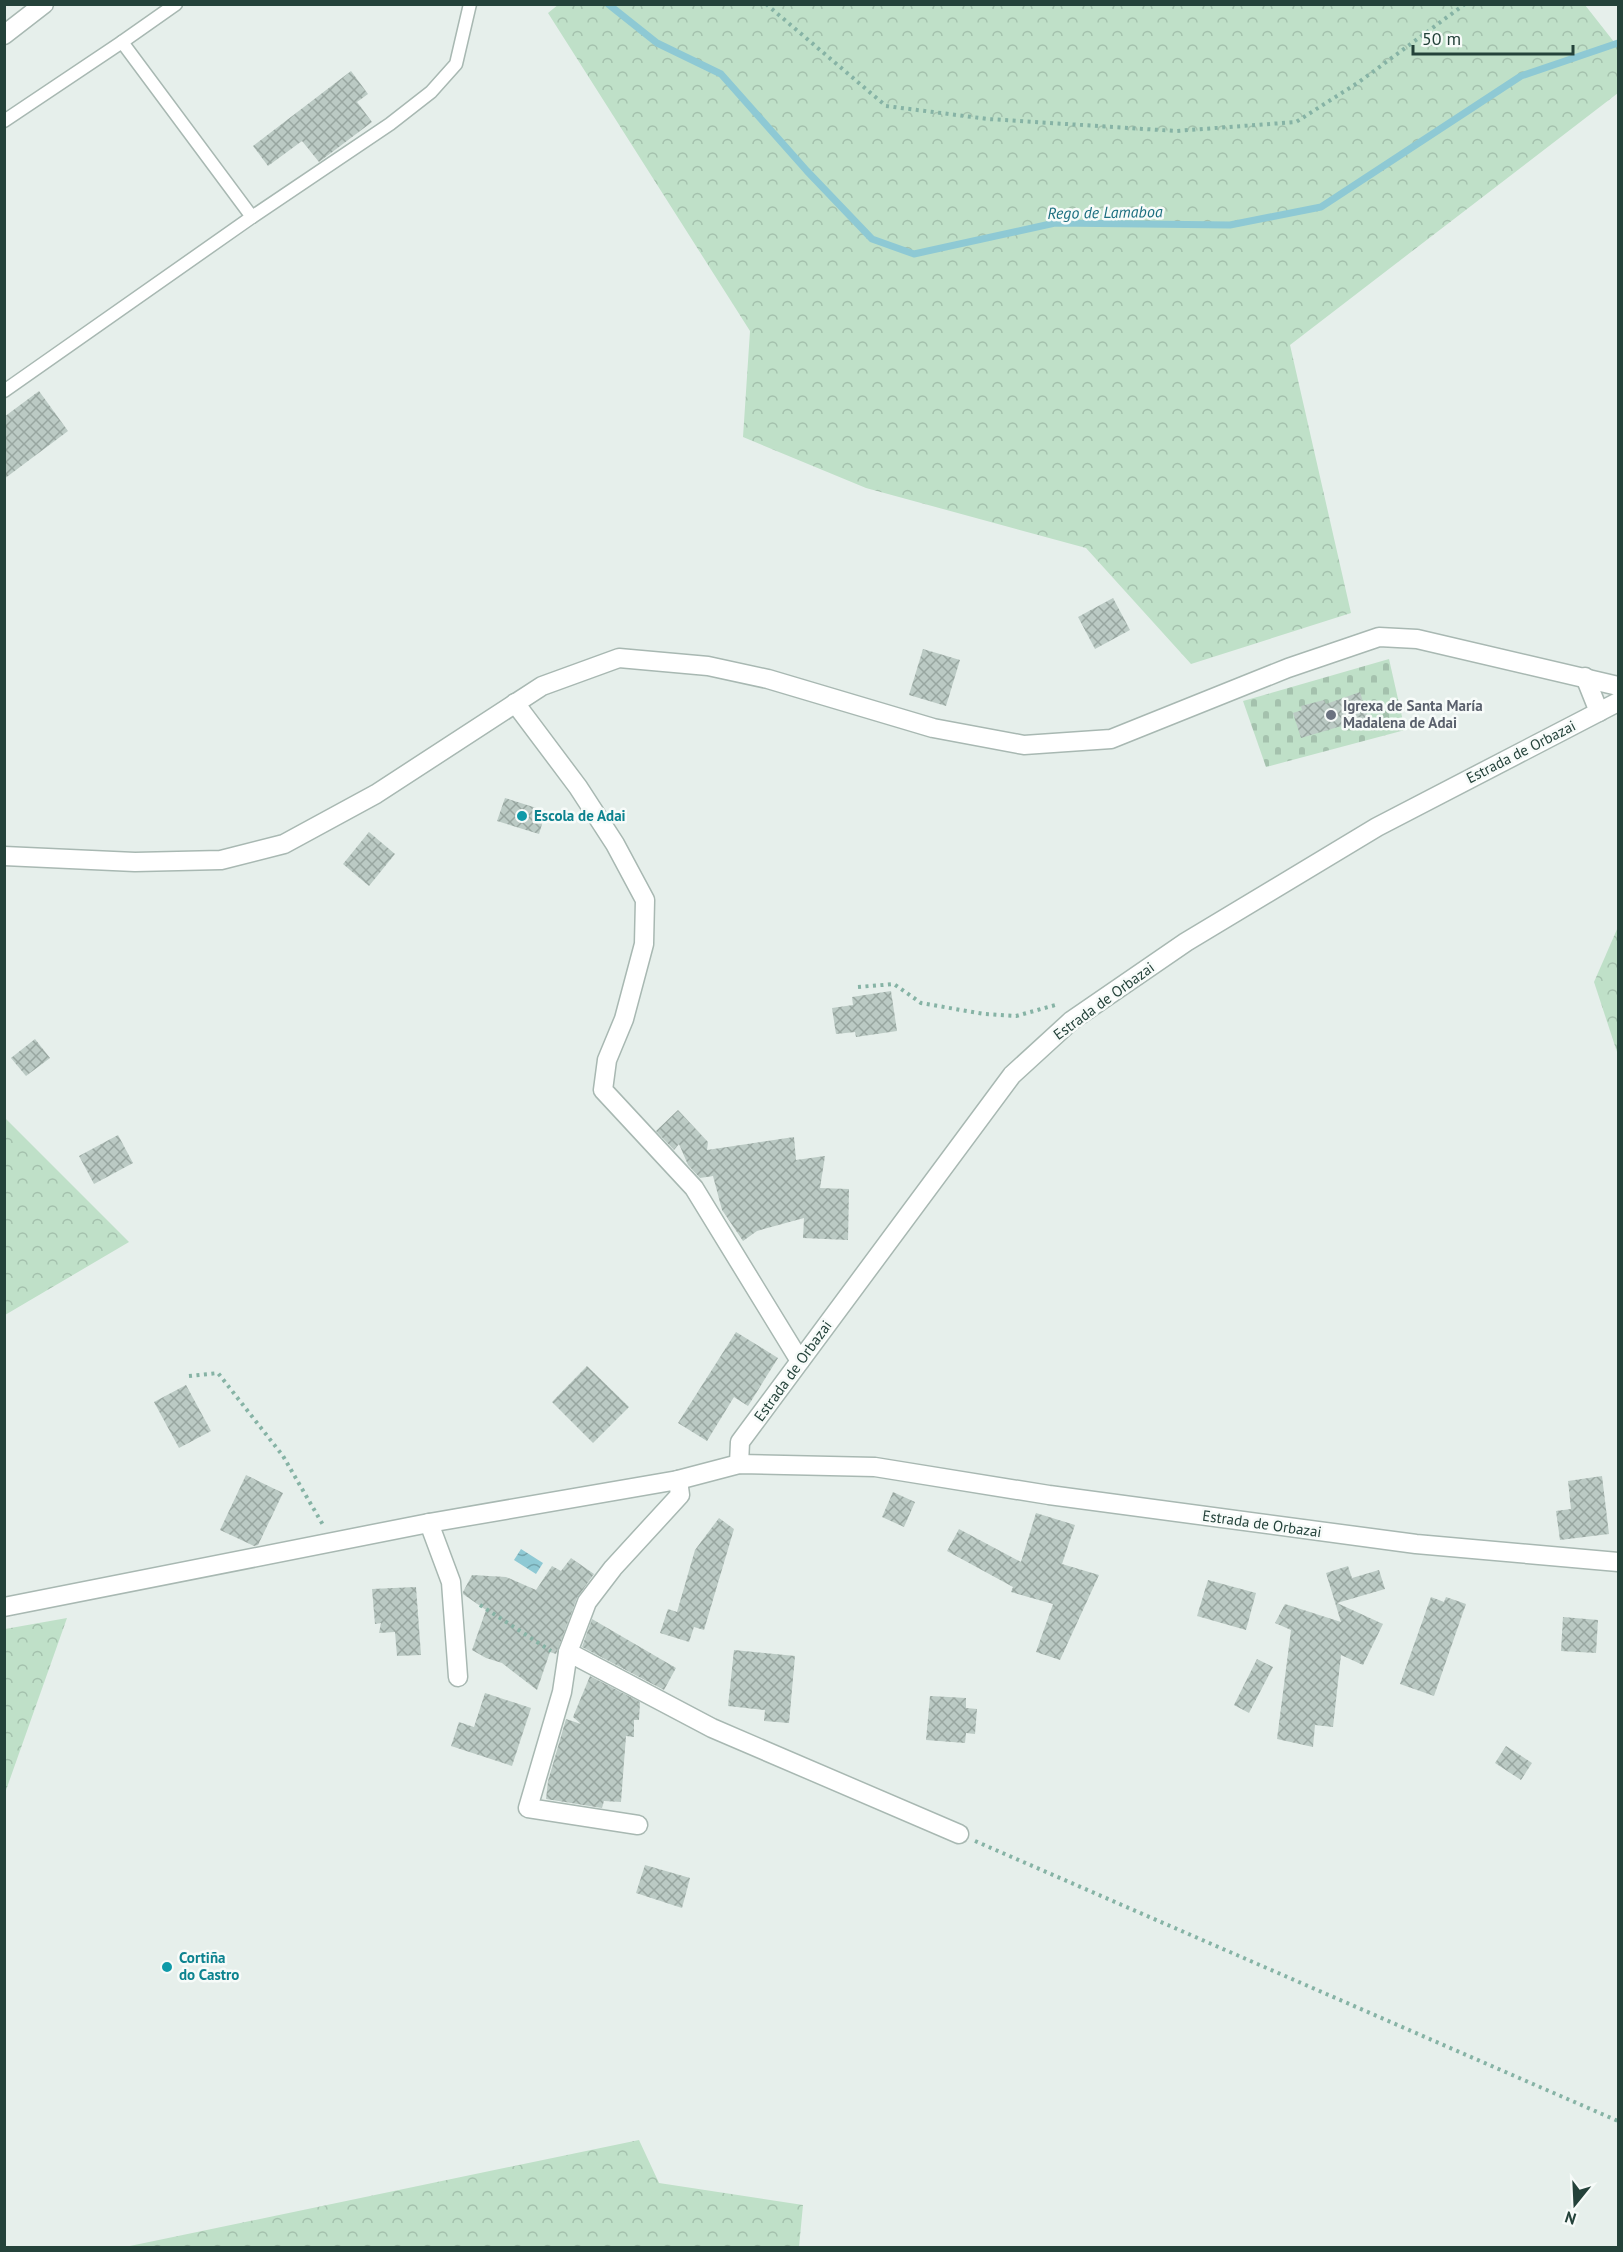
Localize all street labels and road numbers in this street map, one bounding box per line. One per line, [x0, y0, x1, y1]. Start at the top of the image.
street label: Estrada de Orbazai [1463, 716, 1579, 787]
street label: Estrada de Orbazai [1049, 958, 1158, 1044]
street label: Estrada de Orbazai [750, 1316, 836, 1425]
street label: Estrada de Orbazai [1201, 1506, 1323, 1541]

